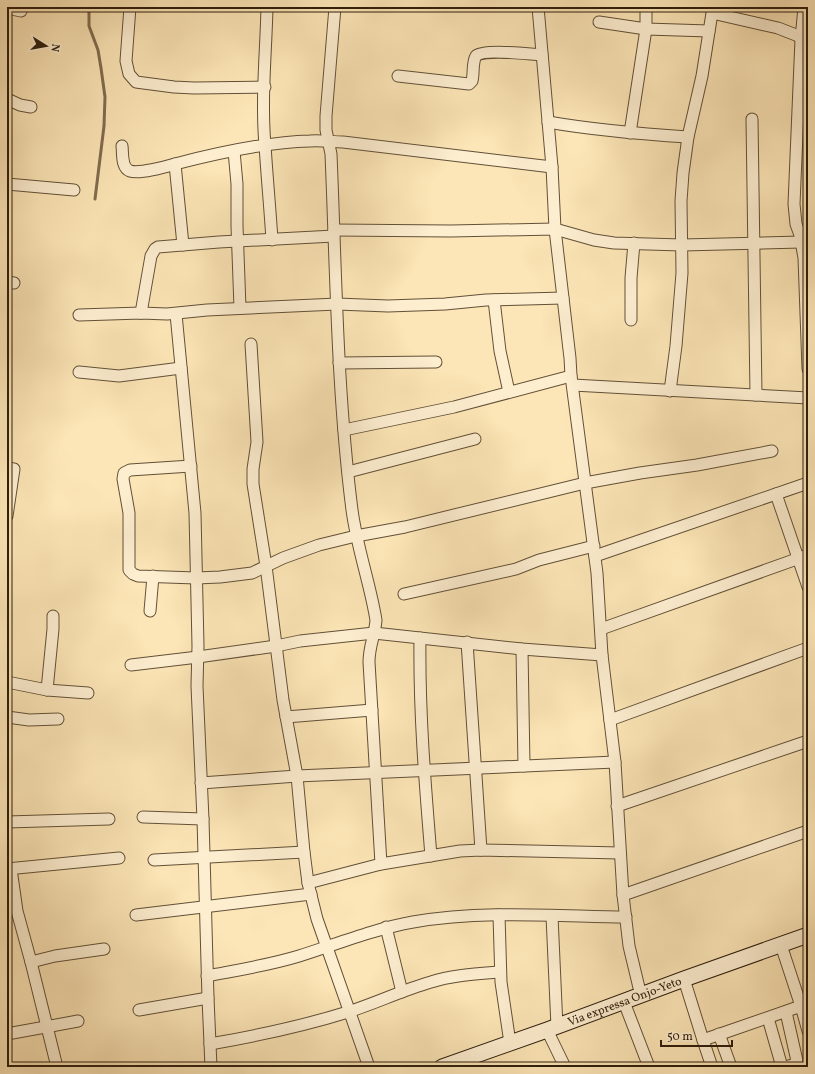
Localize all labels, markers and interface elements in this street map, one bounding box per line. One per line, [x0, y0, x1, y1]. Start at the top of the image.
north arrow [26, 26, 66, 66]
text: N [46, 42, 62, 53]
street label: Via expressa Onjo-Yeto [566, 974, 684, 1031]
scale bar [661, 1022, 732, 1048]
text: 50 m [667, 1029, 693, 1045]

